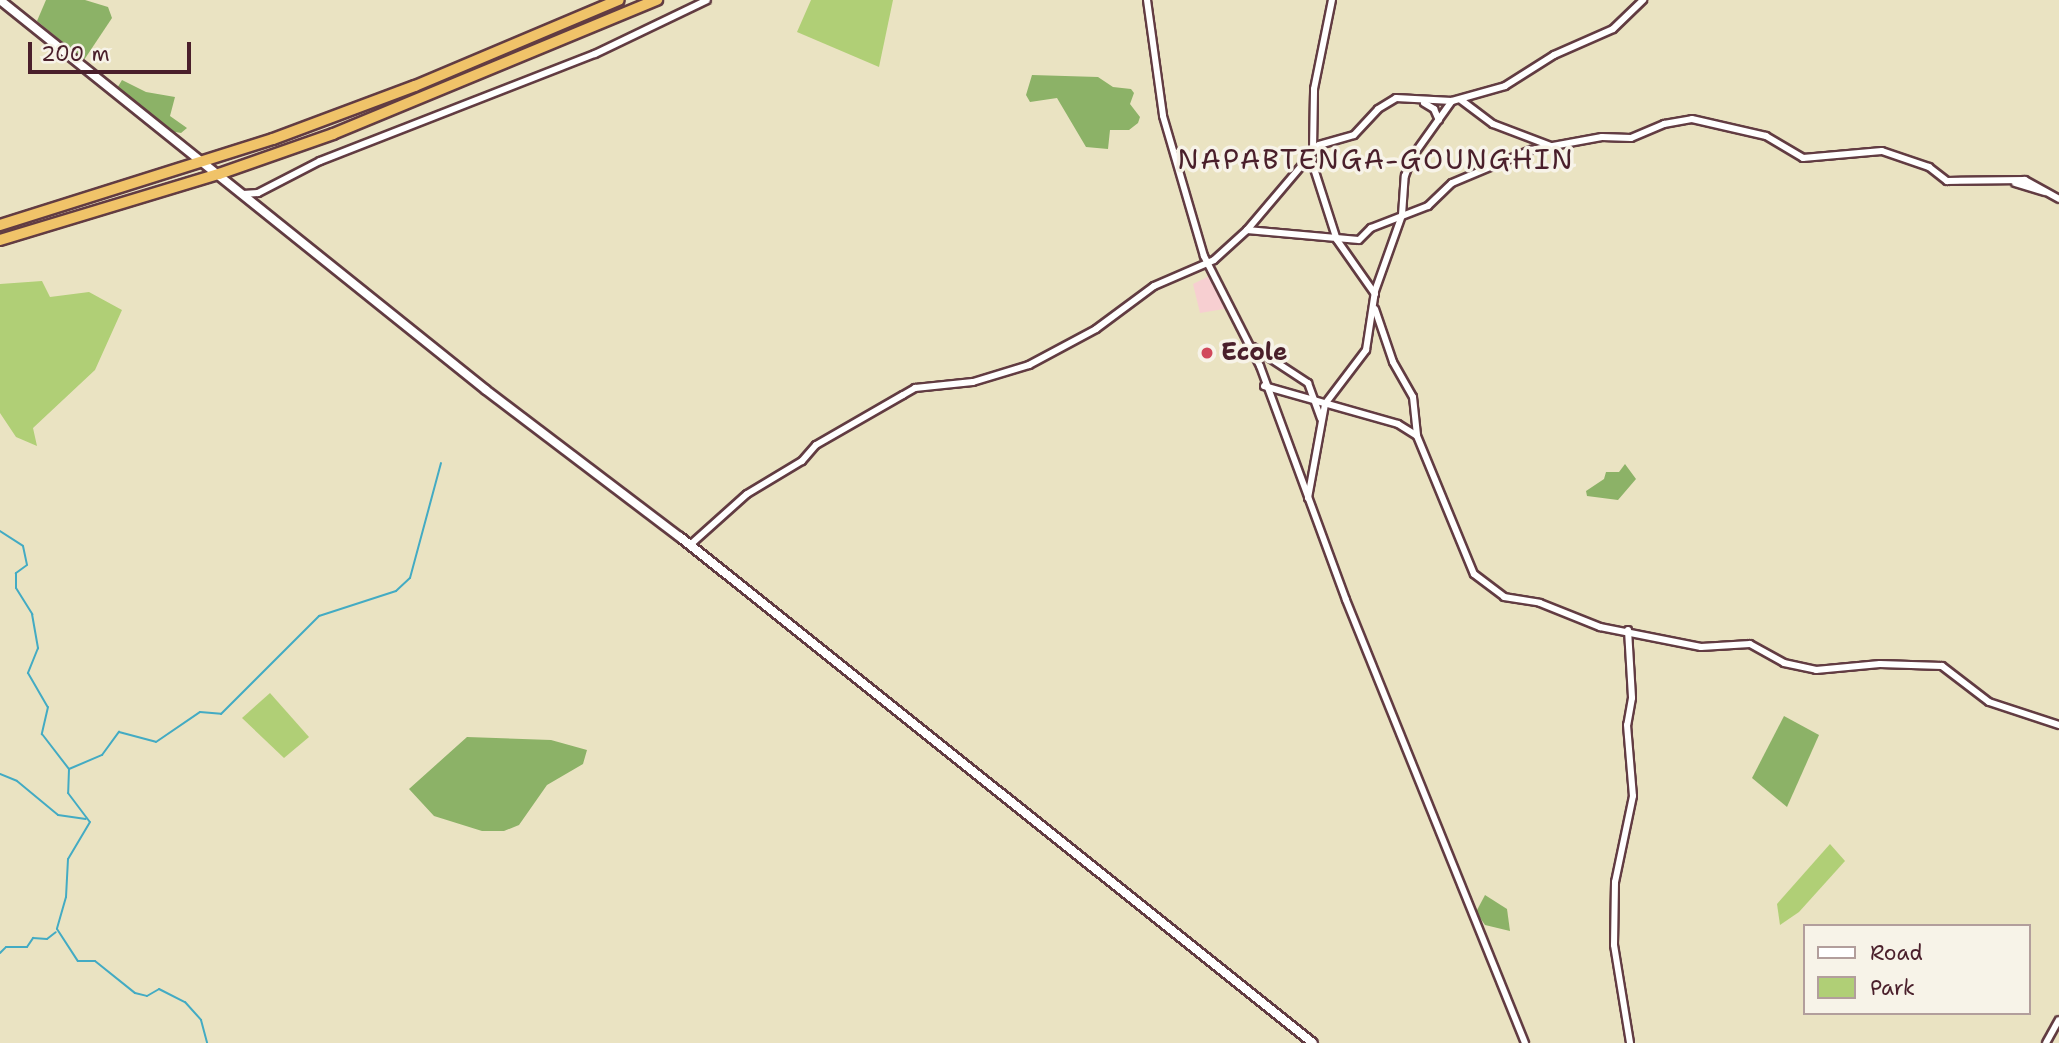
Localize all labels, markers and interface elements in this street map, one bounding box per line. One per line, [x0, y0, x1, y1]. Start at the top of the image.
scale bar [32, 28, 194, 72]
text: 200 m [41, 40, 110, 68]
district label: NAPABTENGA-GOUNGHIN [1180, 142, 1572, 176]
place label: Ecole [1221, 339, 1287, 367]
marker: Ecole [1199, 345, 1215, 361]
legend [1804, 924, 2031, 1015]
text: Road [1870, 939, 1923, 967]
text: Park [1870, 974, 1915, 1002]

